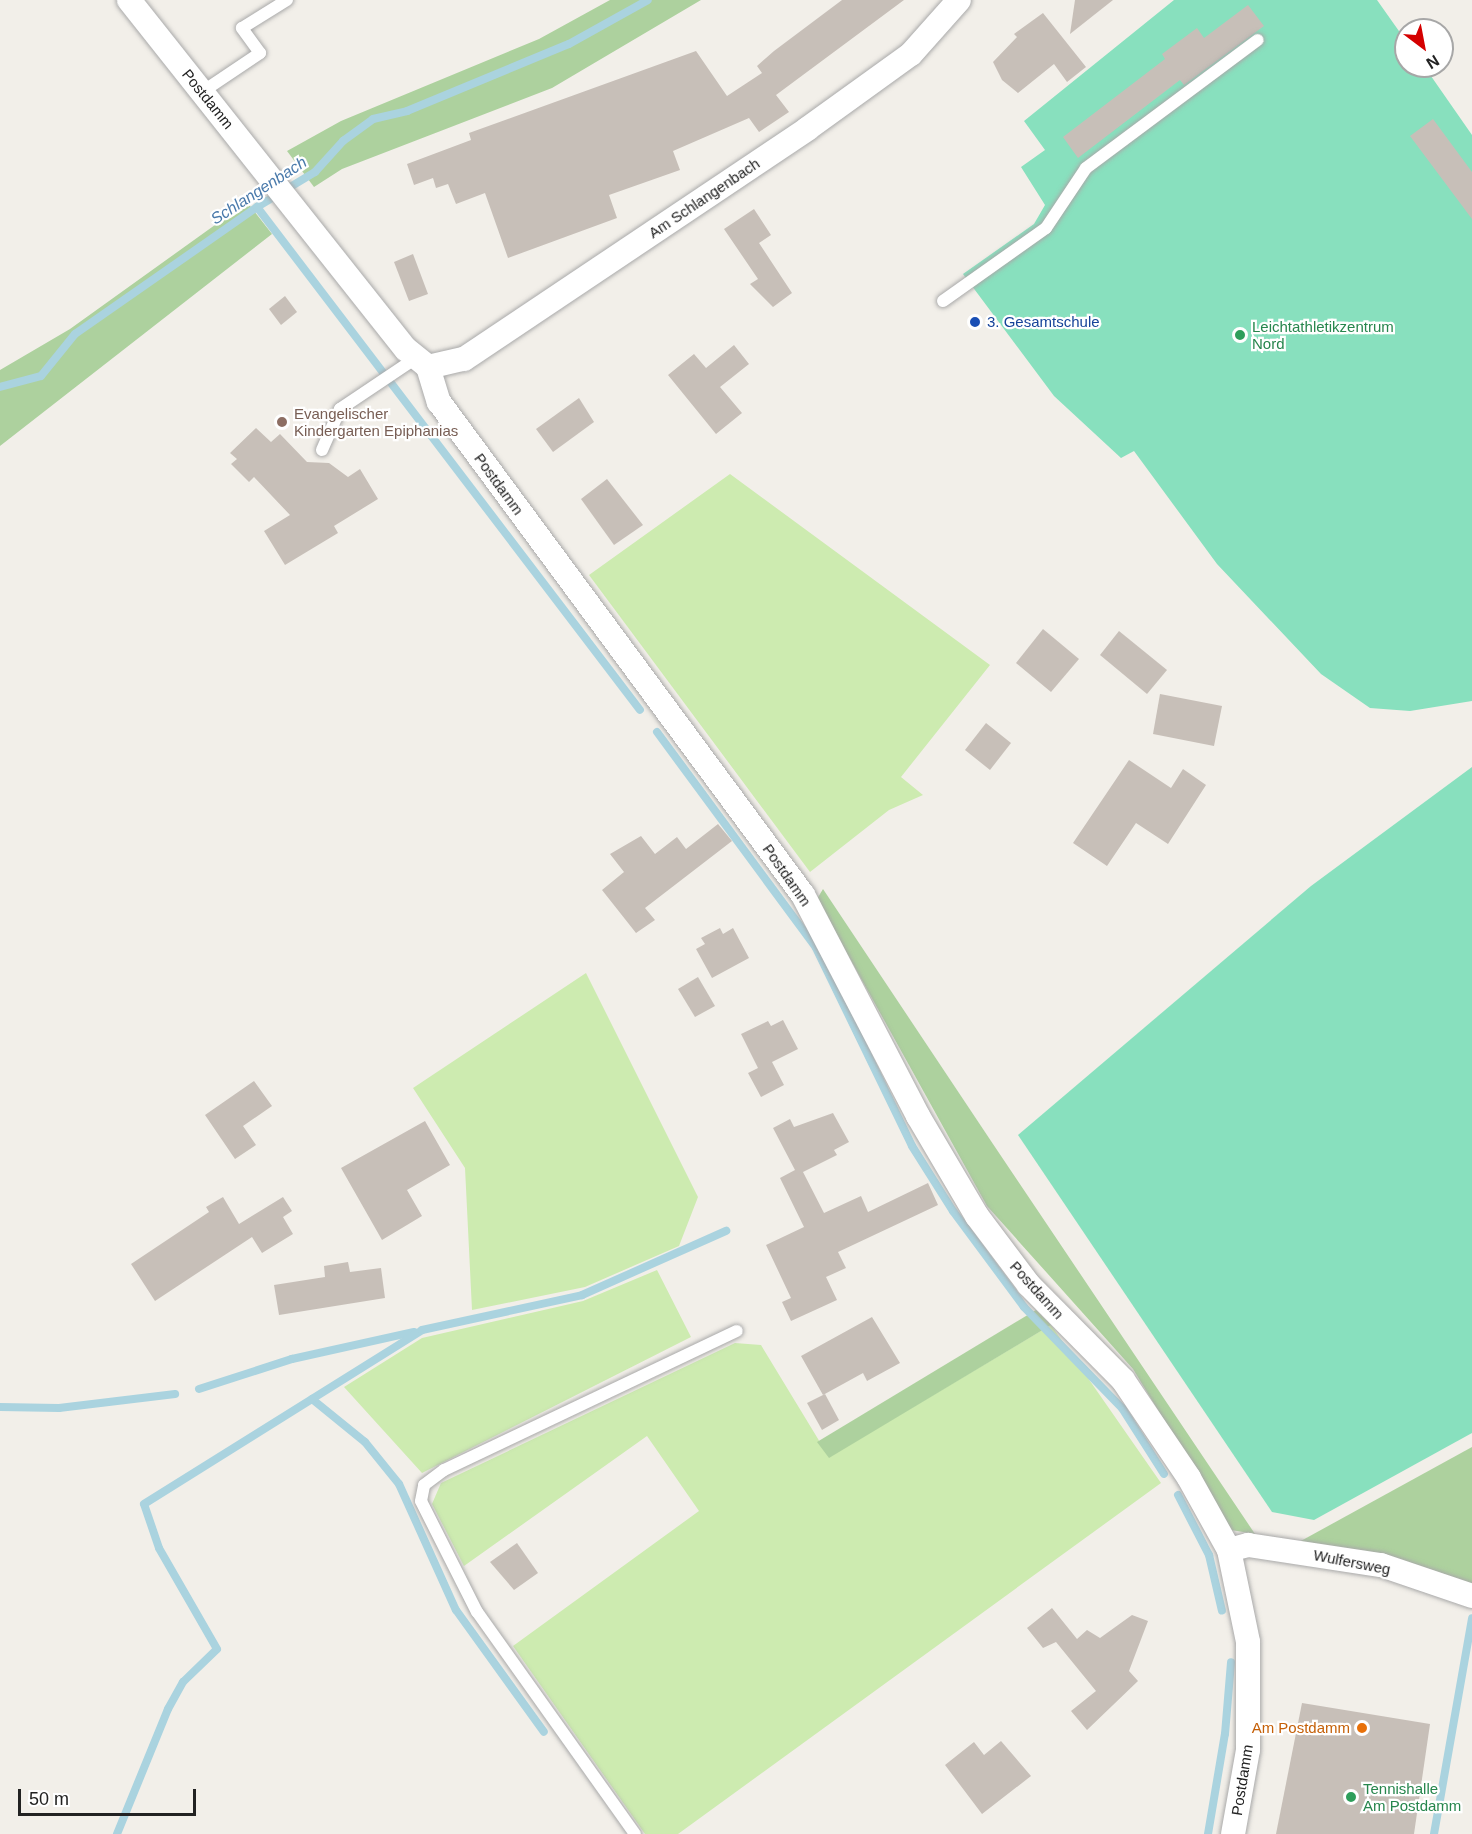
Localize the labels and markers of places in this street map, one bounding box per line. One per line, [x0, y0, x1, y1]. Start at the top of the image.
place label: 3. Gesamtschule [987, 313, 1100, 331]
marker: 3. Gesamtschule [968, 315, 982, 329]
place label: Leichtathletikzentrum Nord [1252, 317, 1394, 352]
marker: Leichtathletikzentrum Nord [1233, 328, 1247, 342]
place label: Evangelischer Kindergarten Epiphanias [294, 404, 458, 439]
marker: Evangelischer Kindergarten Epiphanias [275, 415, 289, 429]
place label: Am Postdamm [1252, 1719, 1350, 1737]
marker: Am Postdamm [1355, 1721, 1369, 1735]
place label: Tennishalle Am Postdamm [1363, 1779, 1461, 1814]
marker: Tennishalle Am Postdamm [1344, 1790, 1358, 1804]

